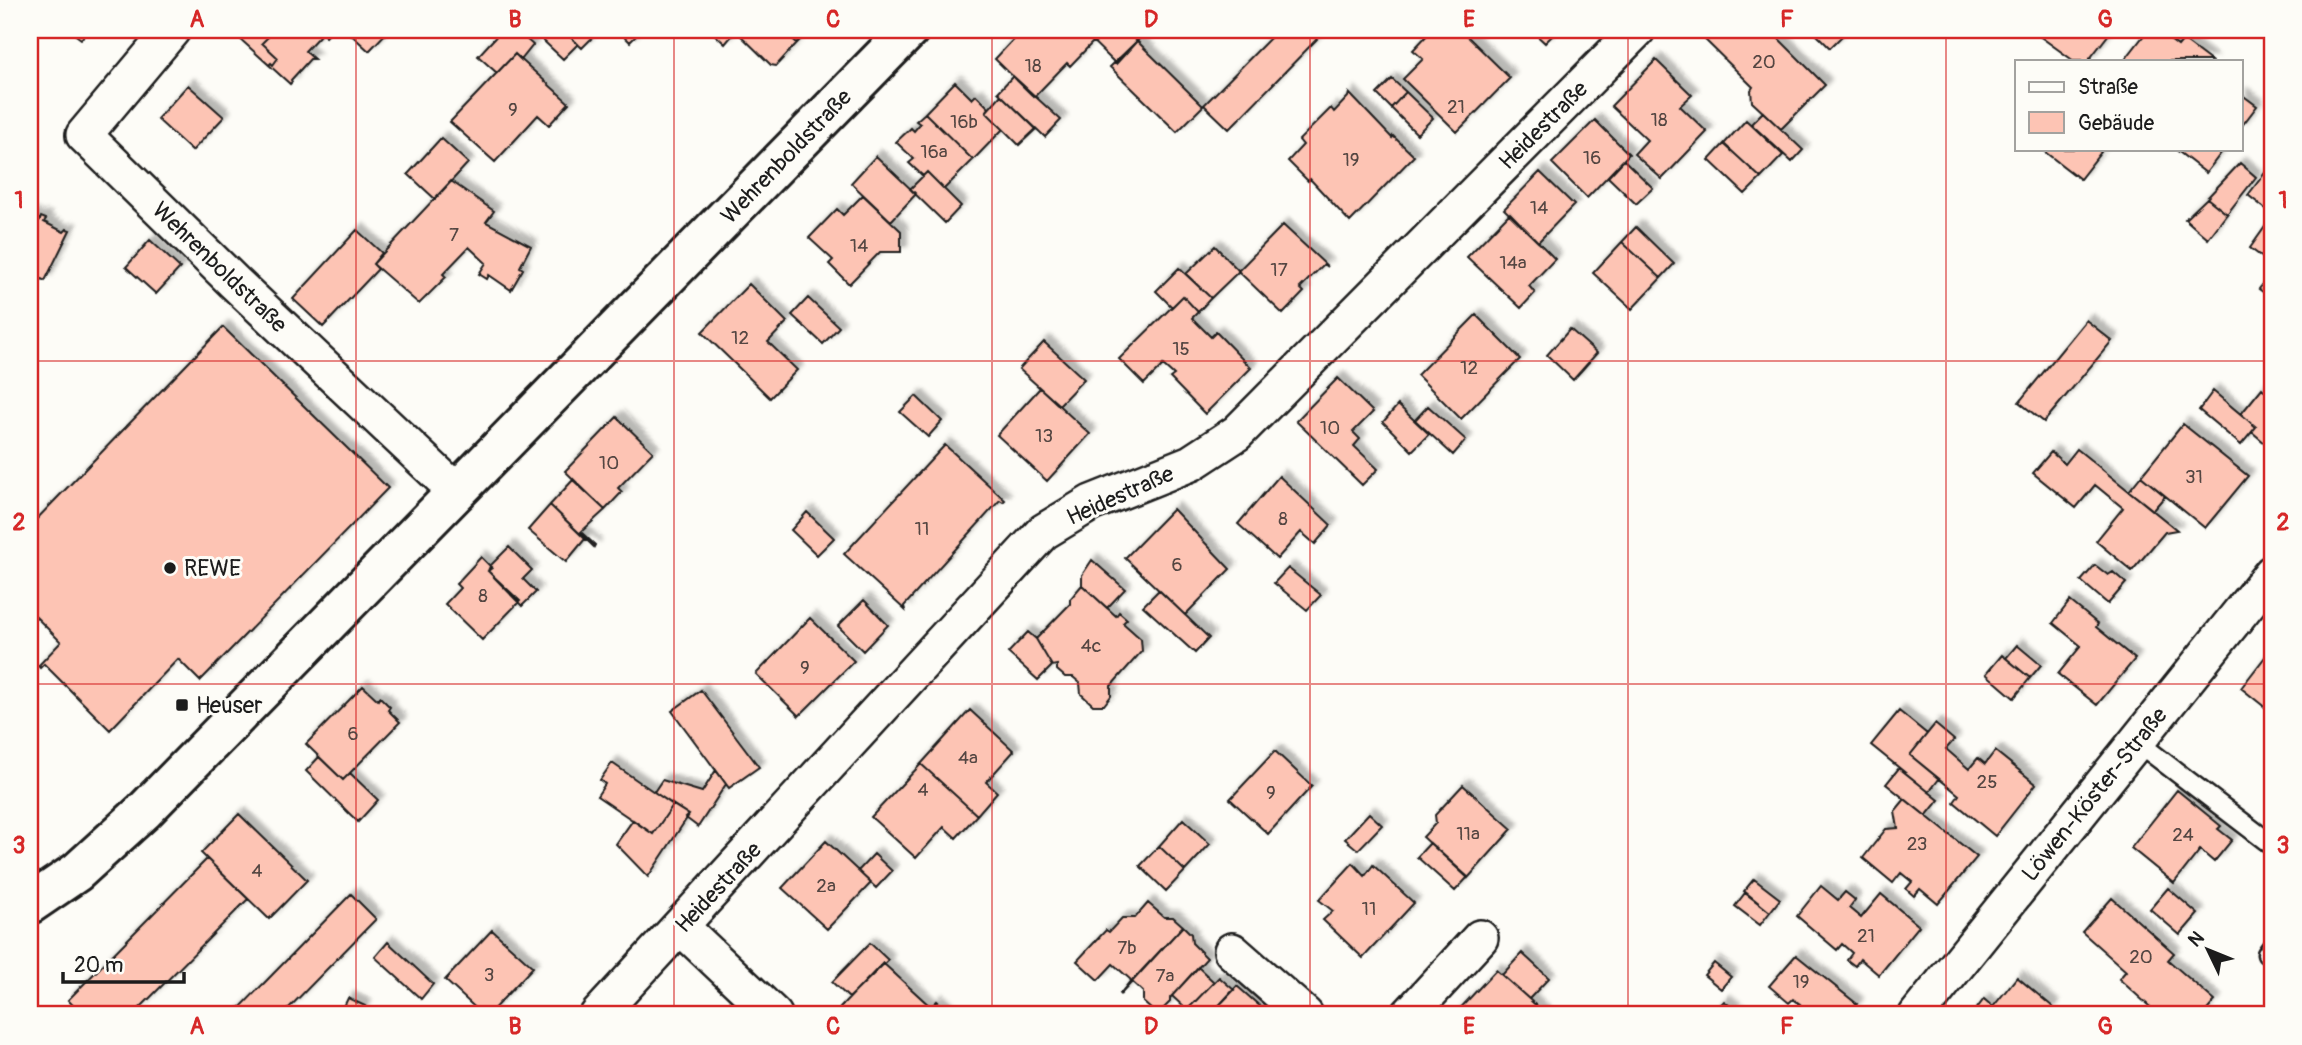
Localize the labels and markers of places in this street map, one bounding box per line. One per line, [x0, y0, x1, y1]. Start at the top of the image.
place label: REWE [184, 554, 241, 583]
marker: REWE [162, 560, 178, 576]
place label: Heuser [196, 691, 262, 720]
marker: Heuser [174, 697, 190, 713]

